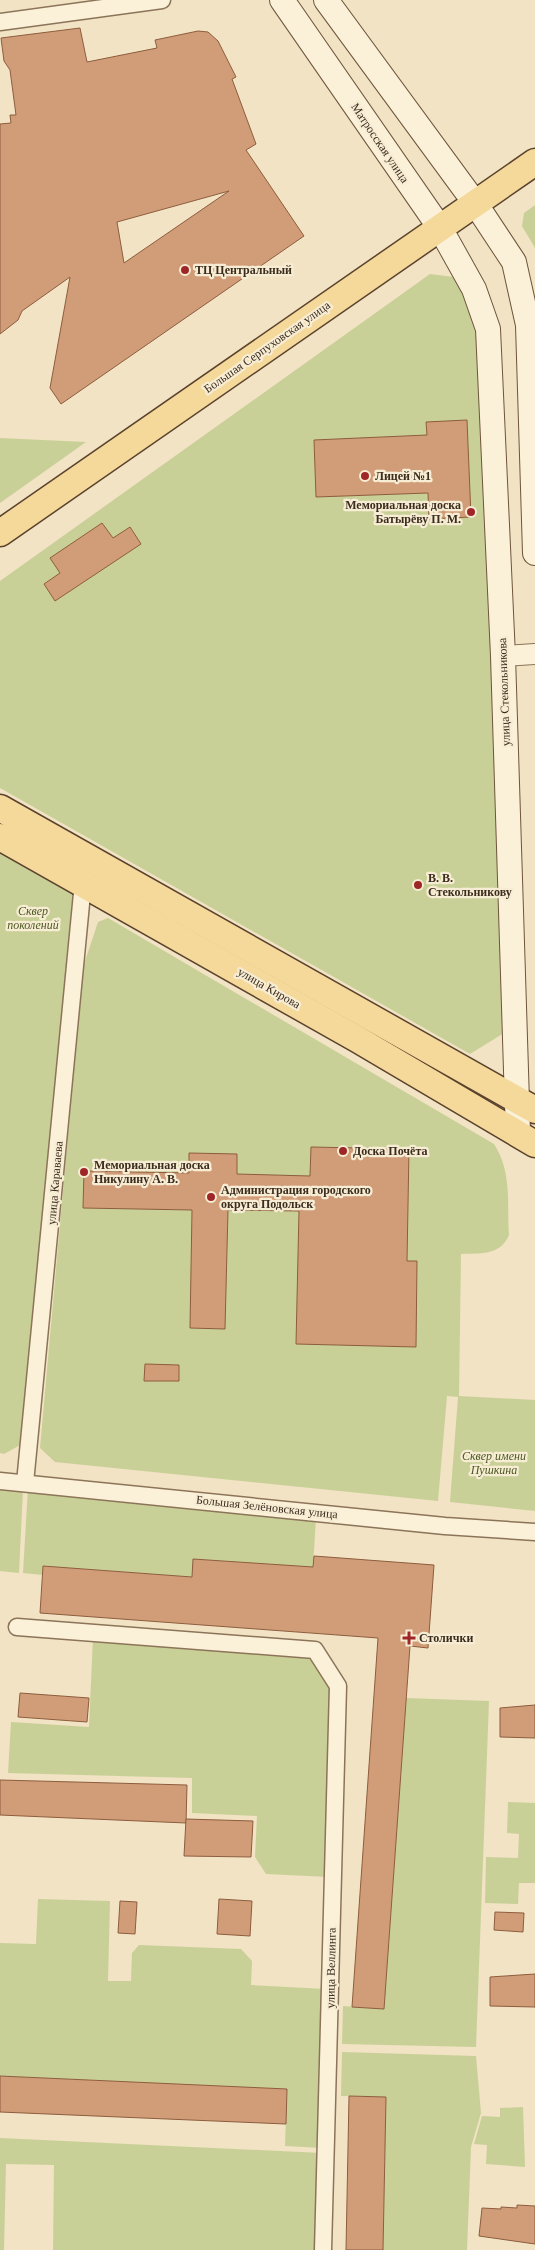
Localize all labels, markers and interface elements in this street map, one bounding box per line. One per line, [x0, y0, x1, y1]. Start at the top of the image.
street label: Матросская улица [348, 100, 412, 186]
place label: ТЦ Центральный [195, 263, 292, 277]
marker: ТЦ Центральный [179, 264, 191, 276]
street label: Большая Серпуховская улица [201, 298, 333, 396]
place label: Лицeй №1 [375, 469, 431, 483]
marker: Лицeй №1 [359, 470, 371, 482]
place label: Мемориальная доска Батырёву П. М. [345, 498, 461, 526]
marker: Мемориальная доска Батырёву П. М. [465, 506, 477, 518]
street label: улица Стекольникова [495, 637, 513, 746]
place label: В. В. Стекольникову [428, 871, 512, 899]
marker: В. В. Стекольникову [412, 879, 424, 891]
park label: Сквер поколений [7, 904, 59, 932]
street label: улица Кирова [235, 964, 303, 1012]
street label: улица Караваева [44, 1140, 66, 1226]
place label: Доска Почёта [353, 1144, 427, 1158]
marker: Доска Почёта [337, 1145, 349, 1157]
place label: Мемориальная доска Никулину А. В. [94, 1158, 210, 1186]
marker: Мемориальная доска Никулину А. В. [78, 1166, 90, 1178]
place label: Администрация городского округа Подольск [221, 1183, 371, 1211]
marker: Администрация городского округа Подольск [205, 1191, 217, 1203]
park label: Сквер имени Пушкина [462, 1449, 526, 1477]
street label: Большая Зелёновская улица [195, 1493, 339, 1521]
place label: Столички [419, 1631, 473, 1645]
marker: Столички [403, 1632, 415, 1644]
street label: улица Веллинга [323, 1927, 339, 2009]

